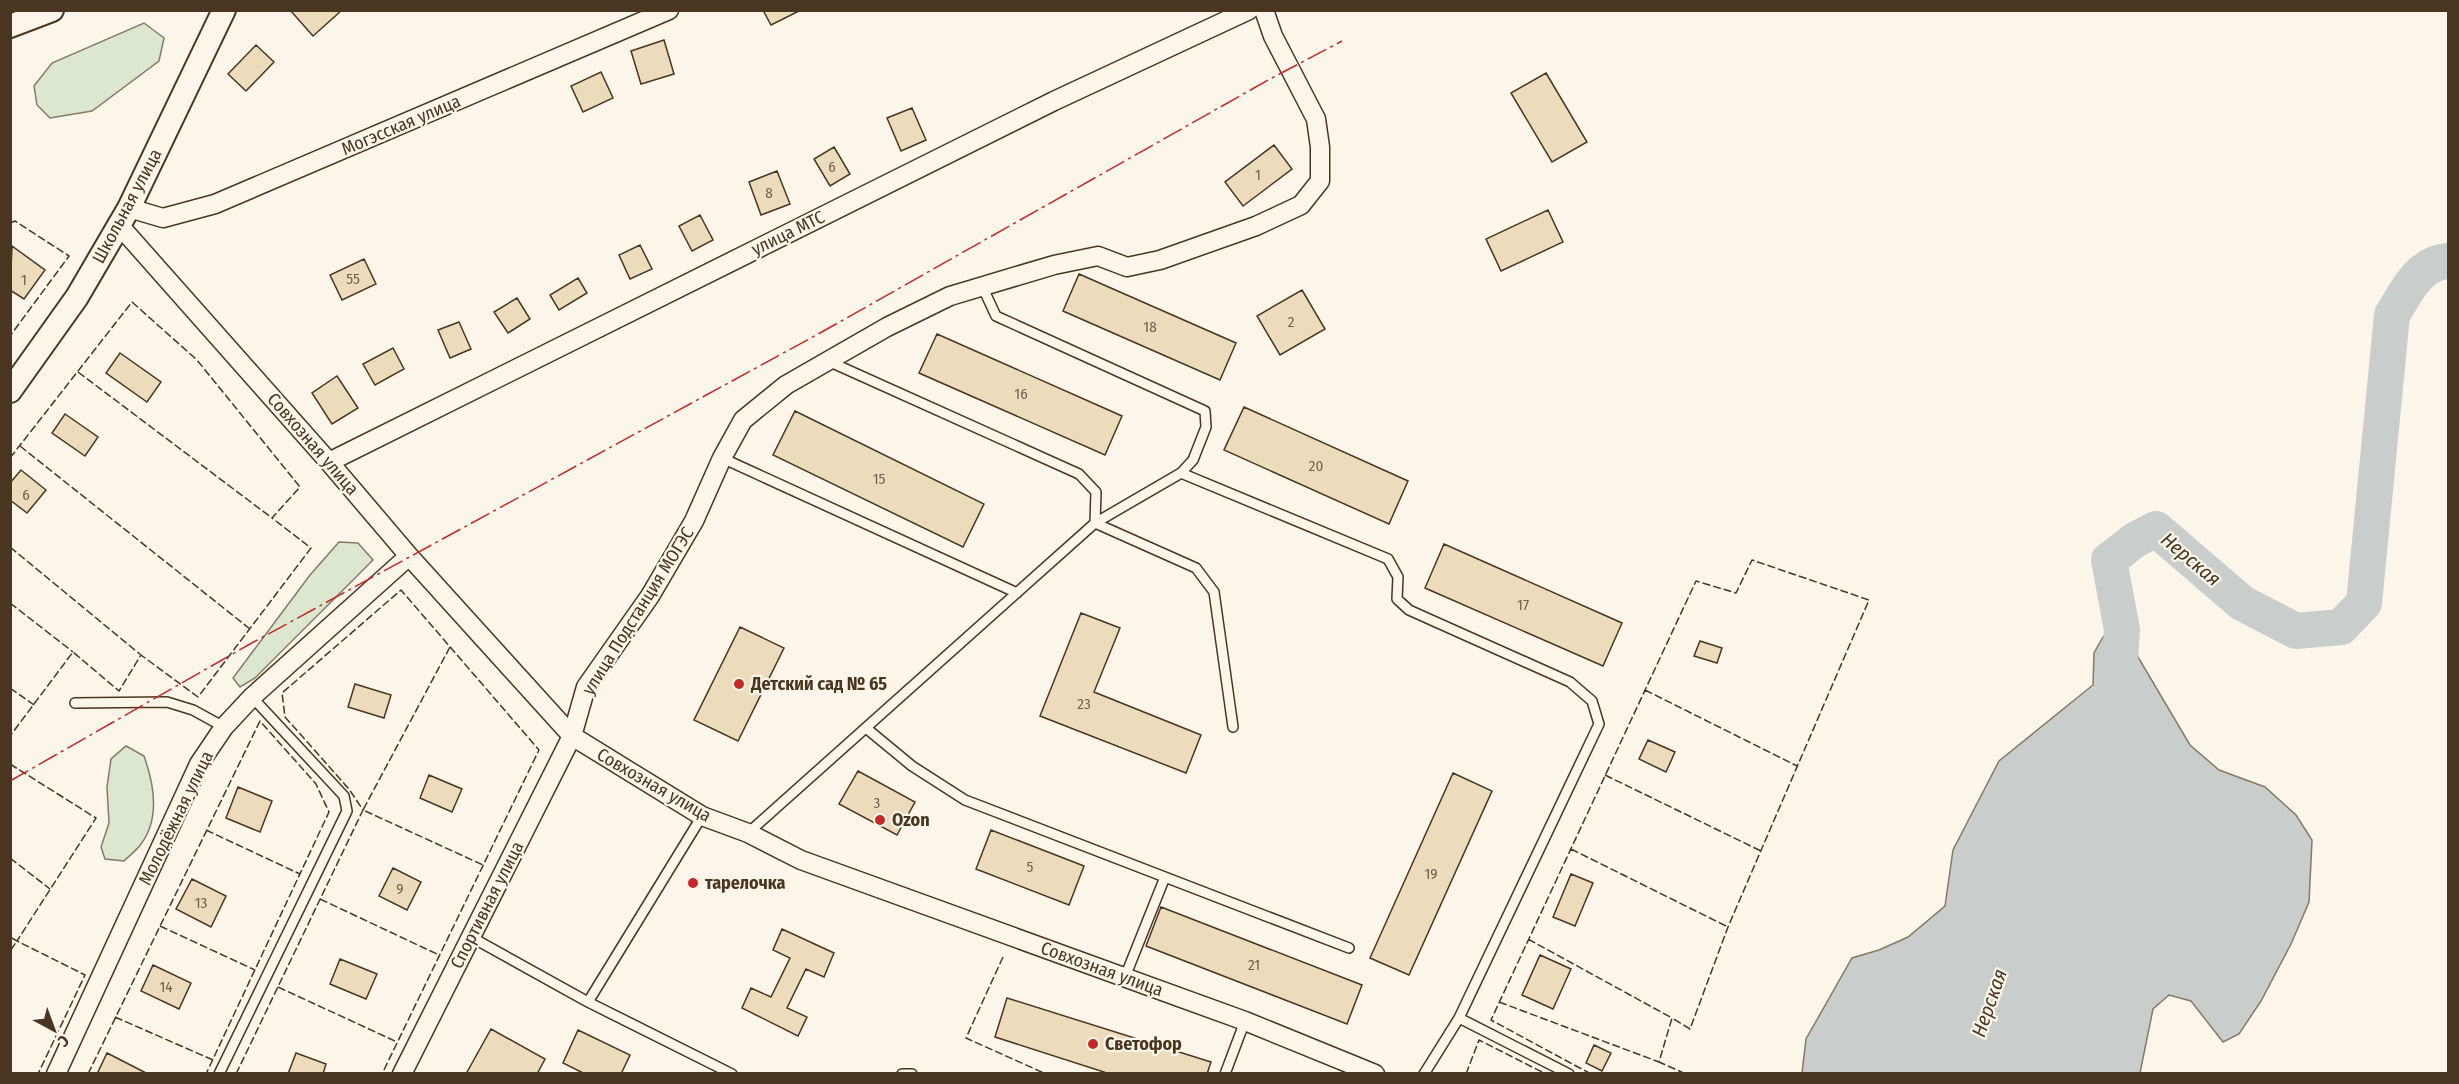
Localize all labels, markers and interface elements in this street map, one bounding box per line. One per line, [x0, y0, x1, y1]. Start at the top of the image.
street label: Могэсская улица [338, 90, 464, 160]
street label: Школьная улица [88, 145, 167, 267]
house number: 6 [828, 158, 836, 176]
house number: 1 [1255, 166, 1261, 184]
house number: 8 [765, 184, 773, 202]
street label: улица МТС [748, 206, 828, 260]
house number: 55 [346, 270, 360, 288]
house number: 1 [21, 271, 27, 289]
house number: 2 [1288, 313, 1295, 331]
house number: 18 [1143, 318, 1157, 336]
house number: 16 [1014, 385, 1028, 403]
street label: Совхозная улица [263, 388, 364, 500]
house number: 20 [1309, 457, 1323, 475]
house number: 15 [873, 470, 885, 488]
house number: 6 [22, 486, 30, 504]
street label: улица Подстанция МОГЭС [577, 523, 699, 699]
water label: Нерская [2156, 527, 2226, 591]
house number: 17 [1517, 596, 1529, 614]
place label: Детский сад № 65 [750, 673, 887, 695]
marker: Детский сад № 65 [732, 677, 746, 691]
house number: 23 [1077, 695, 1091, 713]
street label: Совхозная улица [593, 743, 715, 827]
street label: Молодёжная улица [134, 747, 218, 889]
house number: 3 [874, 794, 881, 812]
place label: Ozon [892, 809, 930, 831]
marker: Ozon [873, 813, 887, 827]
street label: Спортивная улица [445, 838, 529, 972]
house number: 5 [1027, 858, 1034, 876]
house number: 19 [1424, 865, 1438, 883]
place label: тарелочка [705, 872, 785, 894]
marker: тарелочка [686, 876, 700, 890]
house number: 9 [396, 880, 404, 898]
house number: 13 [195, 894, 208, 912]
street label: Совхозная улица [1038, 937, 1166, 1001]
house number: 21 [1248, 956, 1260, 974]
water label: Нерская [1966, 966, 2012, 1040]
house number: 14 [159, 978, 173, 996]
north arrow [24, 1000, 84, 1060]
text: С [54, 1031, 73, 1051]
place label: Светофор [1105, 1033, 1182, 1055]
marker: Светофор [1086, 1037, 1100, 1051]

